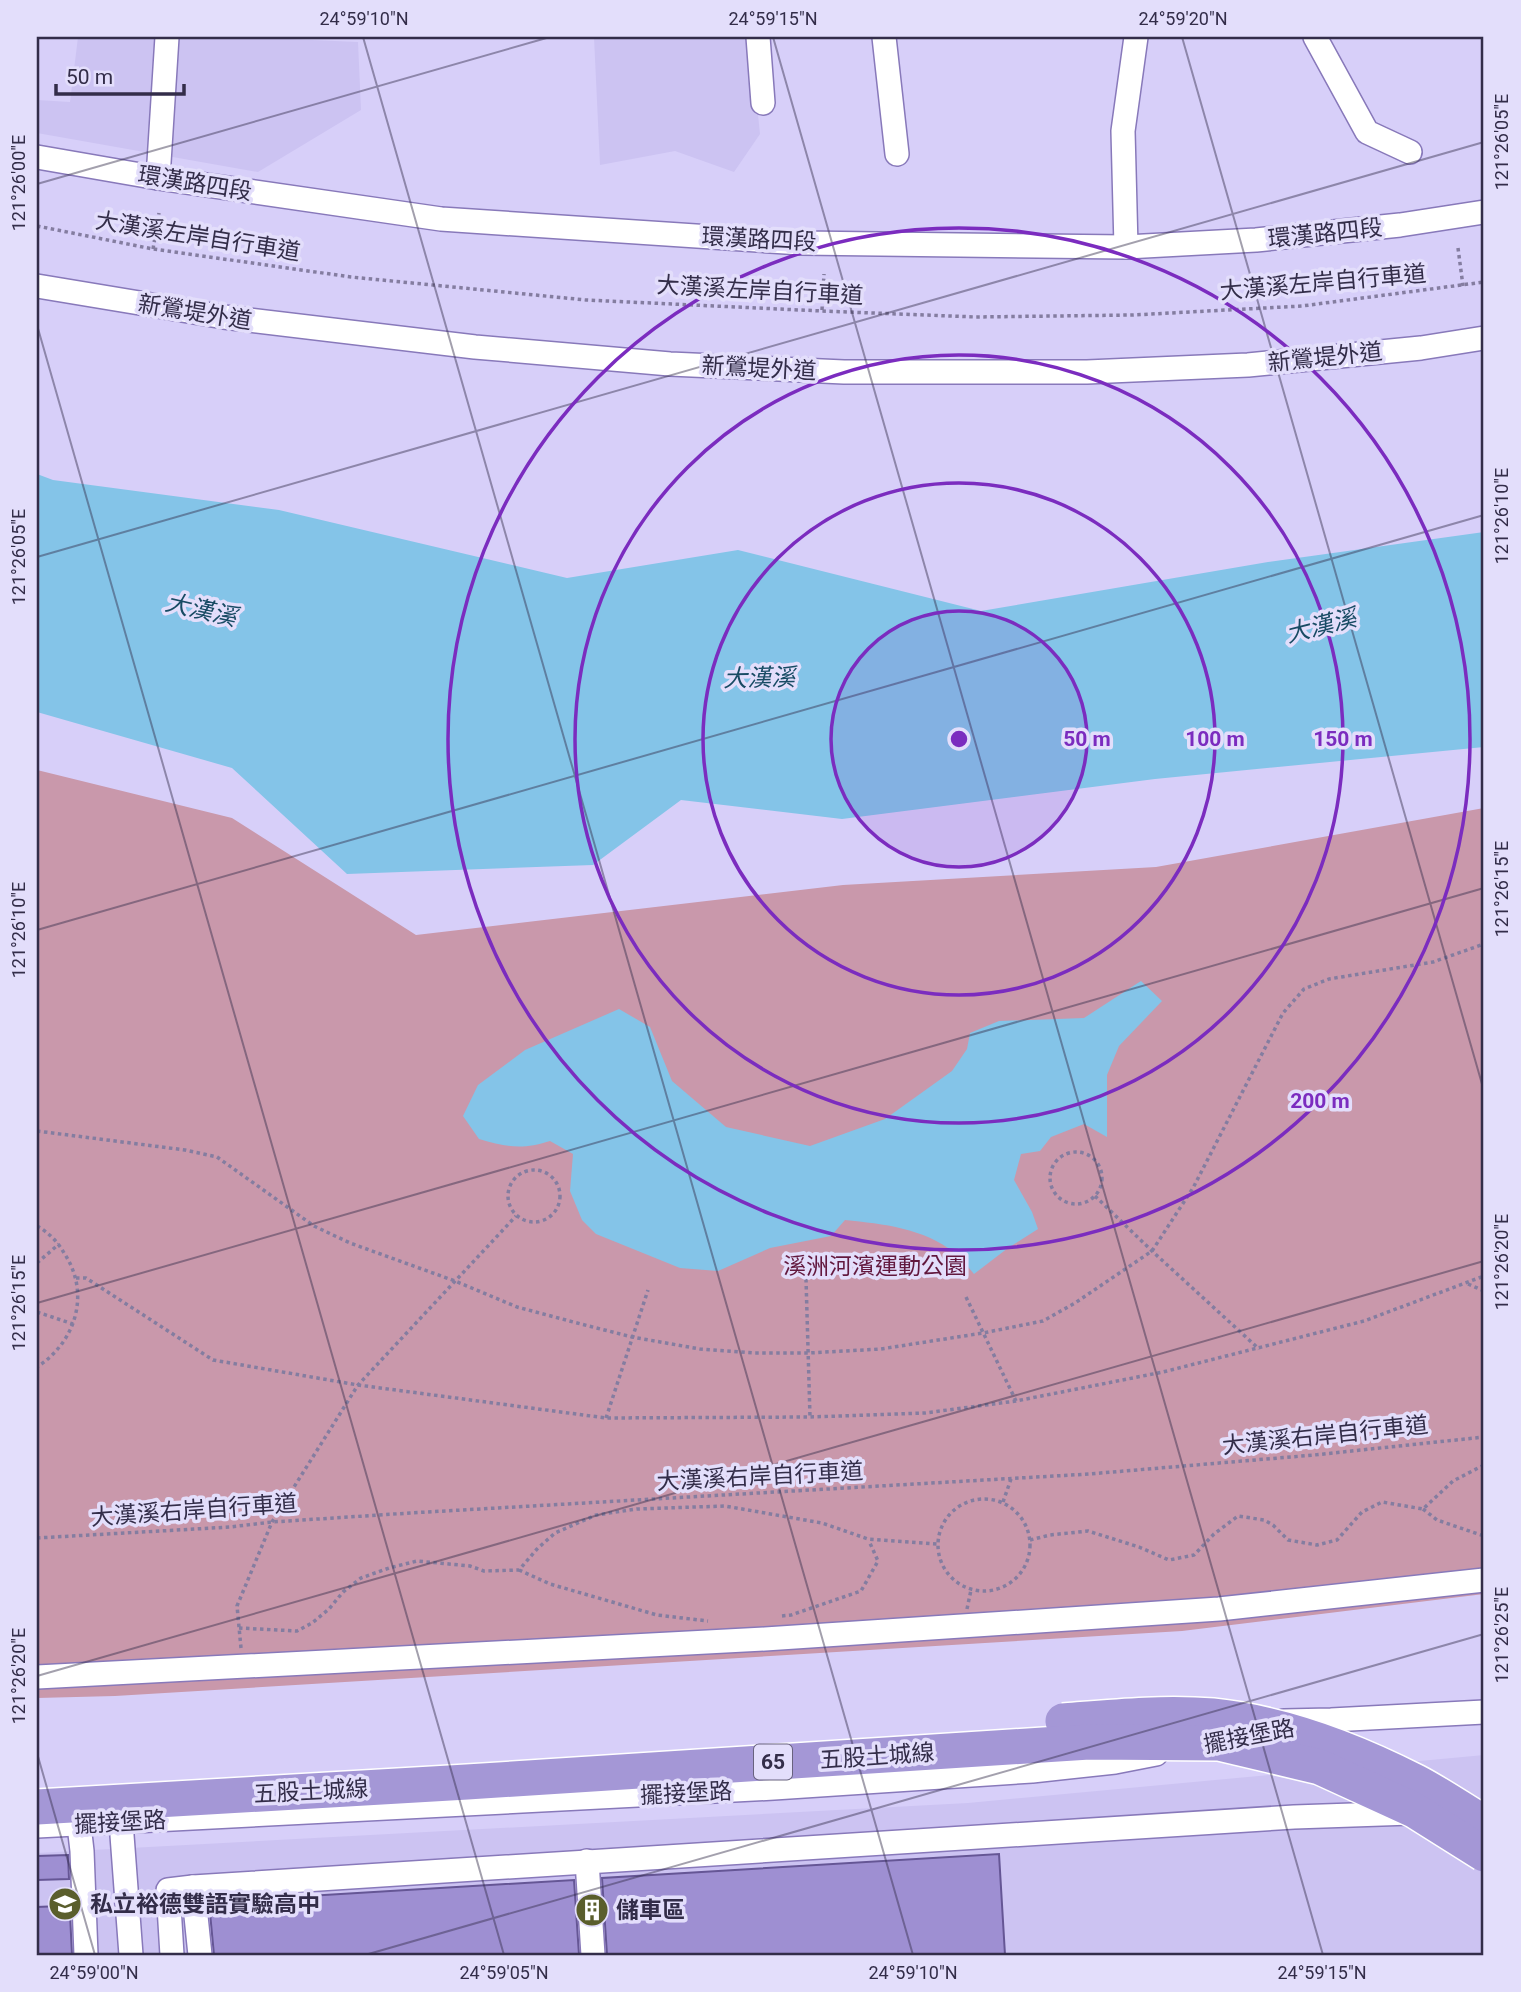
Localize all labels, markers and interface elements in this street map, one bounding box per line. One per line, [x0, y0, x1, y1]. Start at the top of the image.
text: 24°59'10"N [319, 8, 409, 29]
text: 24°59'15"N [728, 8, 818, 29]
text: 24°59'20"N [1138, 8, 1228, 29]
scale bar [56, 52, 184, 96]
text: 50 m [66, 65, 113, 89]
text: 121°26'05"E [1491, 94, 1512, 190]
text: 121°26'00"E [8, 135, 29, 231]
street label: 環漢路四段 [136, 161, 254, 206]
street label: 大漢溪左岸自行車道 [94, 207, 302, 266]
street label: 環漢路四段 [1266, 214, 1384, 253]
street label: 環漢路四段 [701, 223, 817, 256]
street label: 大漢溪左岸自行車道 [1219, 260, 1427, 305]
street label: 大漢溪左岸自行車道 [656, 272, 864, 309]
street label: 新鶯堤外道 [136, 290, 254, 335]
street label: 新鶯堤外道 [1266, 338, 1384, 377]
street label: 新鶯堤外道 [701, 352, 817, 385]
text: 121°26'10"E [1491, 468, 1512, 564]
text: 121°26'05"E [8, 509, 29, 605]
water label: 大漢溪 [163, 588, 242, 632]
water label: 大漢溪 [1283, 603, 1362, 648]
water label: 大漢溪 [723, 663, 798, 693]
centre of rings [947, 727, 971, 751]
text: 50 m [1063, 727, 1111, 751]
text: 100 m [1185, 727, 1245, 751]
text: 150 m [1313, 727, 1373, 751]
text: 121°26'15"E [1491, 841, 1512, 937]
text: 121°26'10"E [8, 882, 29, 978]
text: 200 m [1290, 1089, 1350, 1113]
text: 121°26'20"E [1491, 1214, 1512, 1310]
park label: 溪洲河濱運動公園 [783, 1253, 967, 1280]
text: 121°26'15"E [8, 1255, 29, 1351]
street label: 大漢溪右岸自行車道 [1221, 1411, 1429, 1460]
street label: 大漢溪右岸自行車道 [656, 1458, 864, 1495]
street label: 大漢溪右岸自行車道 [90, 1490, 298, 1531]
text: 121°26'25"E [1491, 1587, 1512, 1683]
text: 121°26'20"E [8, 1628, 29, 1724]
street label: 擺接堡路 [1201, 1714, 1297, 1759]
street label: 五股土城線 [819, 1739, 935, 1774]
road number: 65 [754, 1744, 792, 1780]
street label: 五股土城線 [253, 1775, 369, 1808]
street label: 擺接堡路 [639, 1778, 733, 1809]
street label: 擺接堡路 [73, 1807, 167, 1838]
school or university icon: 私立裕德雙語實驗高中 [46, 1885, 84, 1923]
place label: 私立裕德雙語實驗高中 [90, 1891, 320, 1918]
building icon: 儲車區 [573, 1891, 611, 1929]
place label: 儲車區 [616, 1897, 685, 1924]
text: 24°59'00"N [49, 1962, 139, 1983]
text: 24°59'05"N [459, 1962, 549, 1983]
text: 24°59'10"N [868, 1962, 958, 1983]
text: 24°59'15"N [1277, 1962, 1367, 1983]

